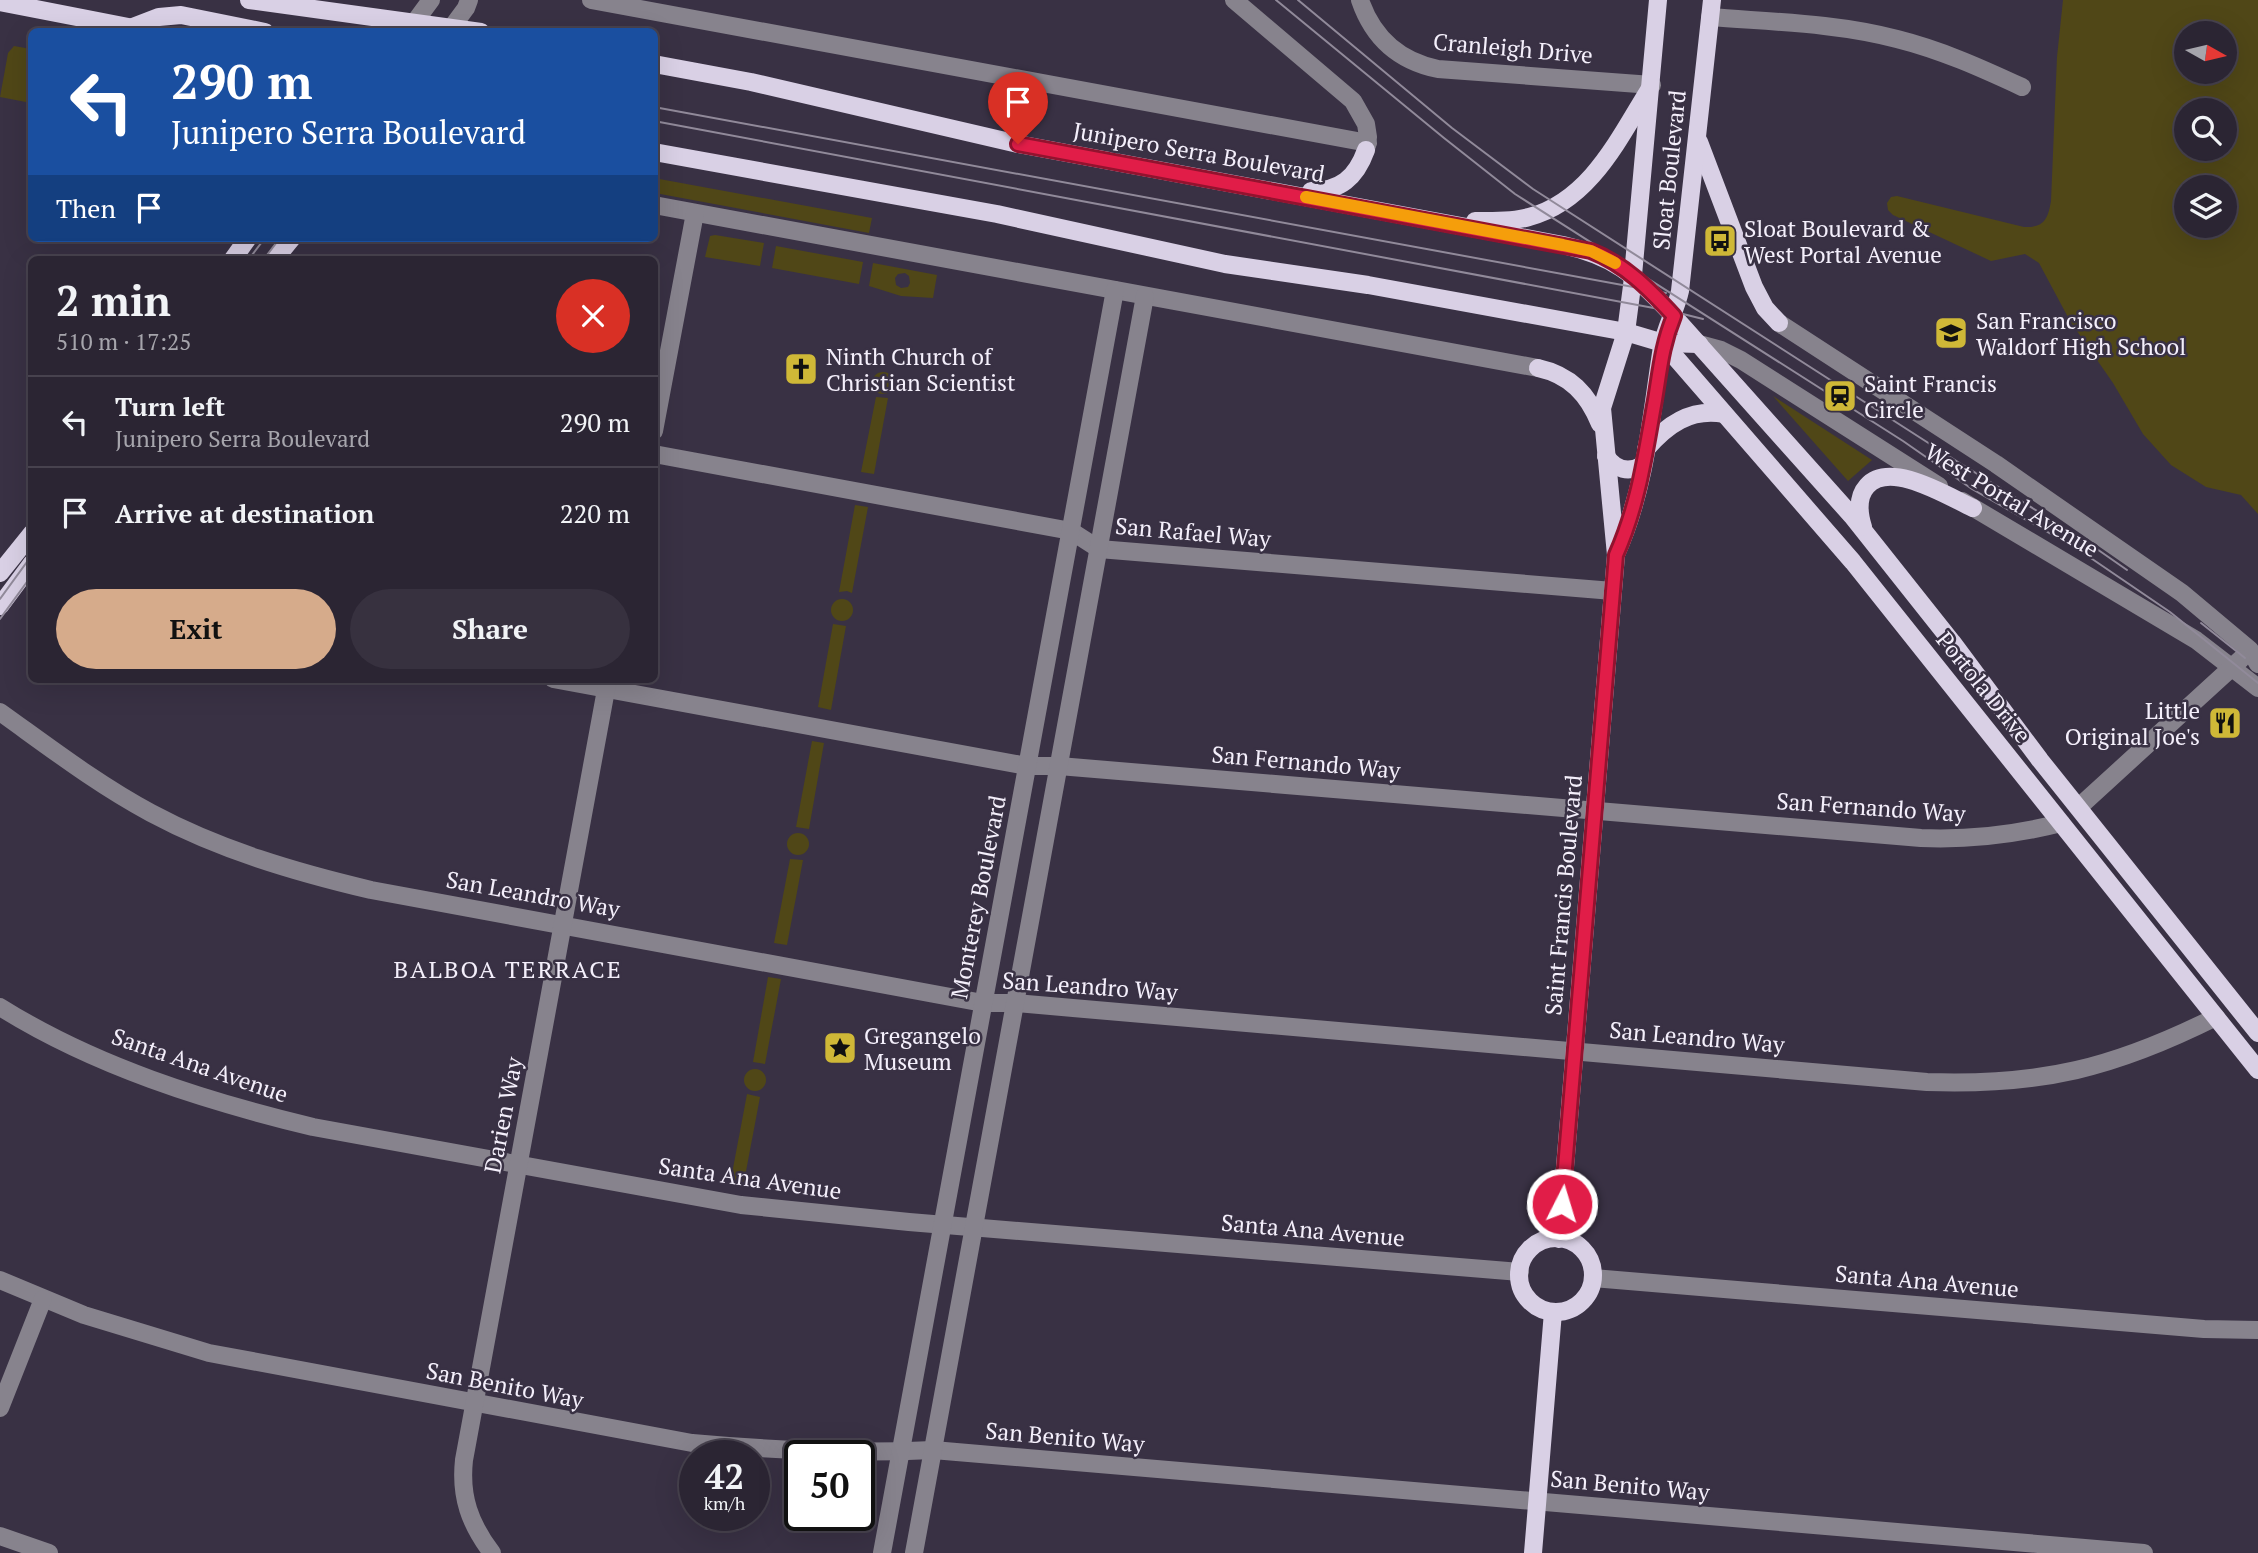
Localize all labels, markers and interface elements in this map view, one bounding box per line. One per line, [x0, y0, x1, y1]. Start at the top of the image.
north arrow [2174, 21, 2236, 84]
map controls [2174, 21, 2237, 238]
street label: Cranleigh Drive [1432, 26, 1594, 70]
text: 290 m [171, 48, 313, 113]
icon: left [56, 56, 147, 147]
pin [988, 72, 1048, 144]
icon: arrive [999, 83, 1037, 121]
street label: Sloat Boulevard [1645, 88, 1693, 252]
button: search [2174, 98, 2237, 161]
text: Junipero Serra Boulevard [171, 111, 526, 153]
street label: Junipero Serra Boulevard [1071, 115, 1328, 189]
button: layers [2174, 175, 2237, 238]
icon: arrive [130, 189, 168, 227]
text: Then [56, 191, 116, 225]
place label: Sloat Boulevard & West Portal Avenue [1744, 213, 1942, 270]
bus stop icon: Sloat Boulevard & West Portal Avenue [1701, 222, 1739, 260]
text: 2 min [56, 272, 171, 328]
button: close [556, 279, 630, 353]
place label: San Francisco Waldorf High School [1976, 305, 2186, 362]
school or university icon: San Francisco Waldorf High School [1932, 314, 1970, 352]
text: 510 m · 17:25 [56, 326, 191, 357]
place label: Ninth Church of Christian Scientist [826, 341, 1016, 398]
church icon: Ninth Church of Christian Scientist [782, 350, 820, 388]
place label: Saint Francis Circle [1864, 368, 1997, 425]
station icon: Saint Francis Circle [1821, 377, 1859, 415]
text: Turn left [115, 389, 225, 423]
icon: left [56, 403, 94, 441]
text: 290 m [560, 405, 630, 439]
text: Junipero Serra Boulevard [115, 423, 370, 454]
street label: West Portal Avenue [1919, 436, 2105, 564]
icon: arrive [56, 494, 94, 532]
text: Arrive at destination [115, 496, 374, 530]
text: 220 m [560, 496, 630, 530]
street label: San Rafael Way [1114, 510, 1273, 554]
button: Exit [56, 589, 336, 669]
button: Share [350, 589, 630, 669]
street label: Portola Drive [1930, 625, 2038, 749]
place label: Little Original Joe's [2065, 695, 2200, 752]
restaurant icon: Little Original Joe's [2206, 704, 2244, 742]
street label: San Fernando Way [1210, 738, 1402, 786]
street label: Saint Francis Boulevard [1537, 773, 1589, 1017]
street label: San Fernando Way [1775, 785, 1967, 829]
street label: Monterey Boulevard [943, 792, 1013, 1001]
street label: San Leandro Way [444, 863, 623, 925]
district label: BALBOA TERRACE [393, 953, 623, 985]
street label: San Leandro Way [1001, 964, 1179, 1008]
street label: San Leandro Way [1608, 1014, 1786, 1060]
street label: Santa Ana Avenue [108, 1020, 292, 1110]
place label: Gregangelo Museum [864, 1020, 981, 1077]
place icon: Gregangelo Museum [821, 1029, 859, 1067]
street label: Darien Way [477, 1054, 530, 1176]
street label: Santa Ana Avenue [657, 1150, 843, 1206]
position arrow [1525, 1167, 1599, 1241]
street label: Santa Ana Avenue [1220, 1207, 1406, 1253]
street label: Santa Ana Avenue [1834, 1258, 2020, 1304]
street label: San Benito Way [424, 1355, 587, 1416]
street label: San Benito Way [984, 1415, 1146, 1459]
speed limit sign: 50 [784, 1440, 875, 1531]
text: 42 [705, 1453, 744, 1499]
street label: San Benito Way [1549, 1463, 1711, 1507]
text: km/h [704, 1491, 745, 1515]

